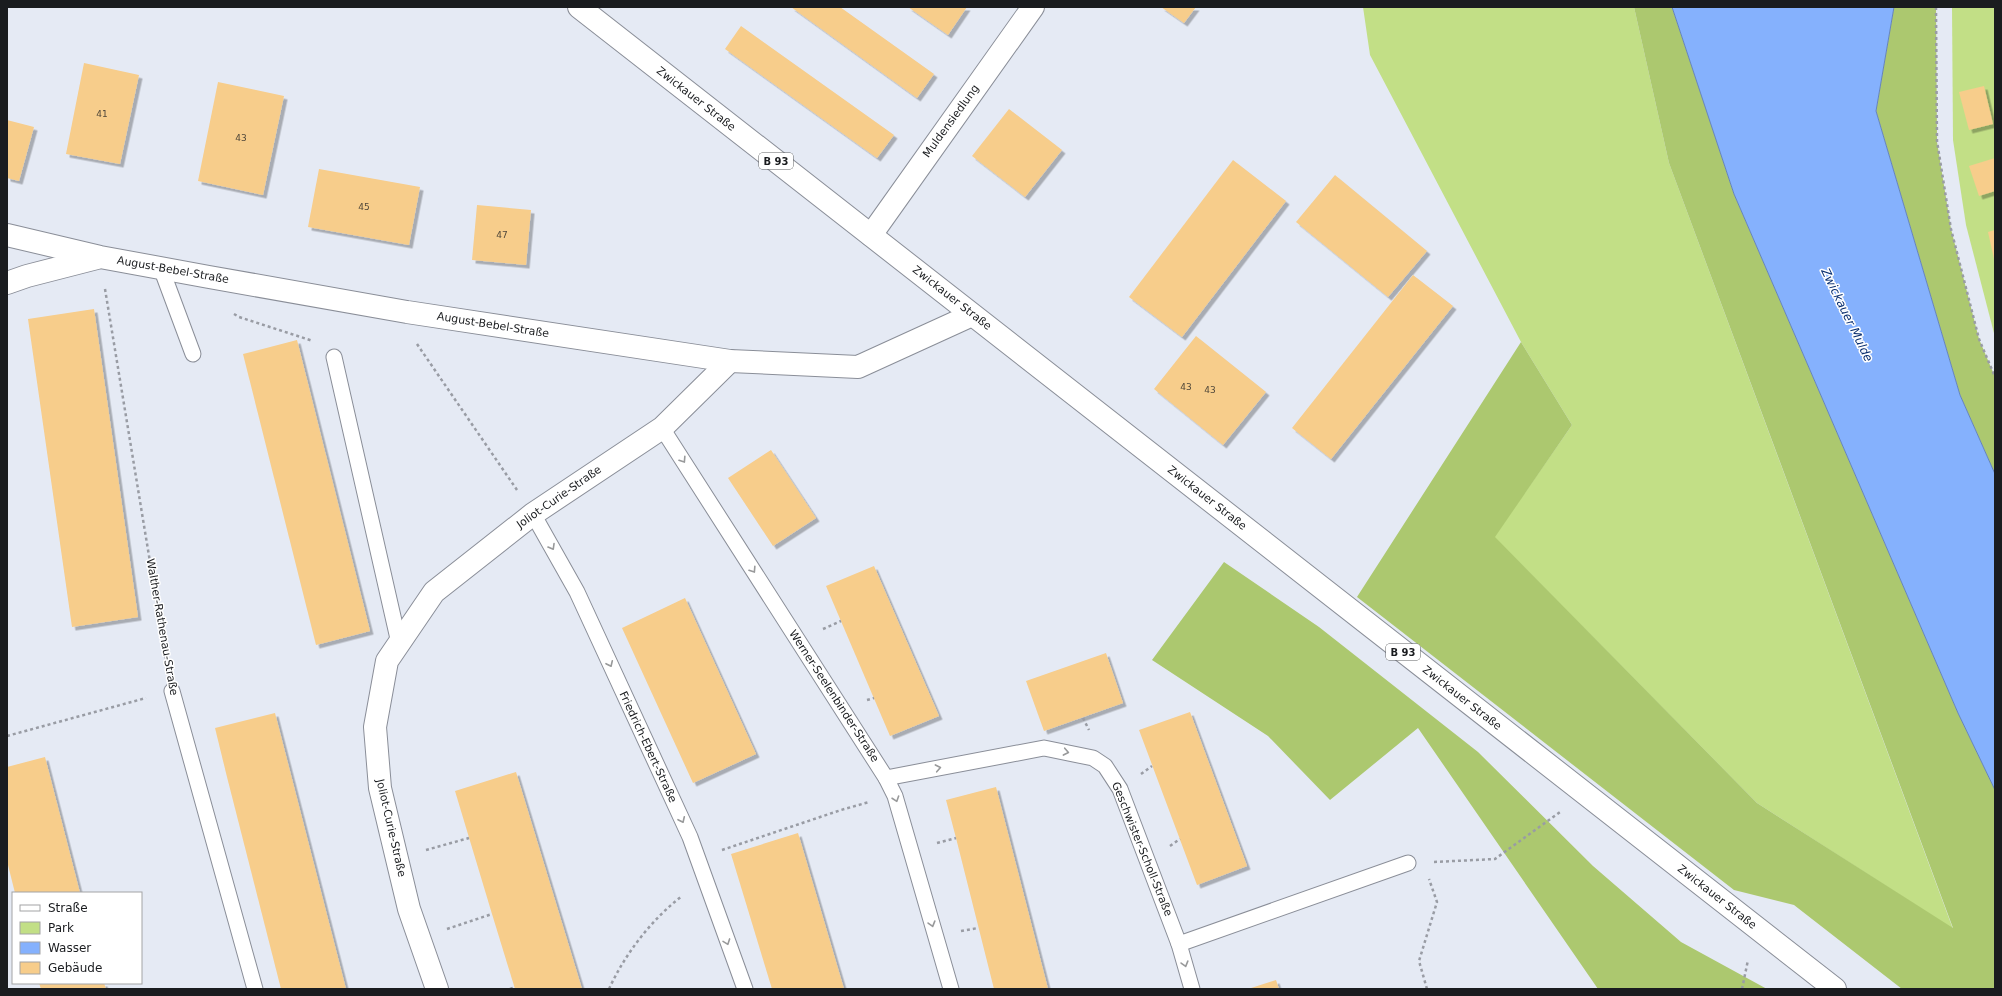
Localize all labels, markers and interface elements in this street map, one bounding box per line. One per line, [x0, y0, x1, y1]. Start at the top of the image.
street label: Zwickauer Straße [654, 64, 738, 134]
street label: Muldensiedlung [920, 82, 982, 160]
house number: 41 [96, 109, 108, 119]
house number: 43 [235, 133, 247, 143]
road number: B 93 [759, 153, 793, 169]
house number: 45 [358, 202, 370, 212]
house number: 47 [496, 230, 508, 240]
street label: August-Bebel-Straße [116, 254, 230, 286]
street label: Zwickauer Straße [910, 263, 994, 333]
water label: Zwickauer Mulde [1818, 265, 1876, 364]
street label: August-Bebel-Straße [436, 310, 550, 340]
house number: 43 [1180, 382, 1192, 392]
house number: 43 [1204, 385, 1216, 395]
one-way arrow [678, 456, 685, 463]
street label: Joliot-Curie-Straße [513, 463, 604, 532]
street label: Zwickauer Straße [1165, 463, 1249, 533]
one-way arrow [547, 543, 555, 551]
street label: Walther-Rathenau-Straße [144, 557, 181, 697]
one-way arrow [748, 566, 756, 573]
street label: Werner-Seelenbinder-Straße [786, 627, 882, 765]
road number: B 93 [1386, 644, 1420, 660]
one-way arrow [605, 659, 613, 667]
street label: Zwickauer Straße [1420, 663, 1504, 733]
street label: Friedrich-Ebert-Straße [617, 689, 680, 805]
one-way arrow [1063, 747, 1069, 756]
one-way arrow [935, 765, 942, 773]
street label: Joliot-Curie-Straße [373, 777, 409, 879]
street label: Geschwister-Scholl-Straße [1109, 780, 1175, 918]
one-way arrow [891, 795, 899, 802]
one-way arrow [677, 815, 685, 823]
street label: Zwickauer Straße [1675, 862, 1759, 932]
legend [12, 892, 142, 984]
text: Straße [48, 901, 88, 915]
one-way arrow [927, 920, 936, 927]
text: Park [48, 921, 74, 935]
one-way arrow [723, 938, 731, 945]
text: Wasser [48, 941, 91, 955]
one-way arrow [1180, 960, 1189, 967]
text: Gebäude [48, 961, 102, 975]

